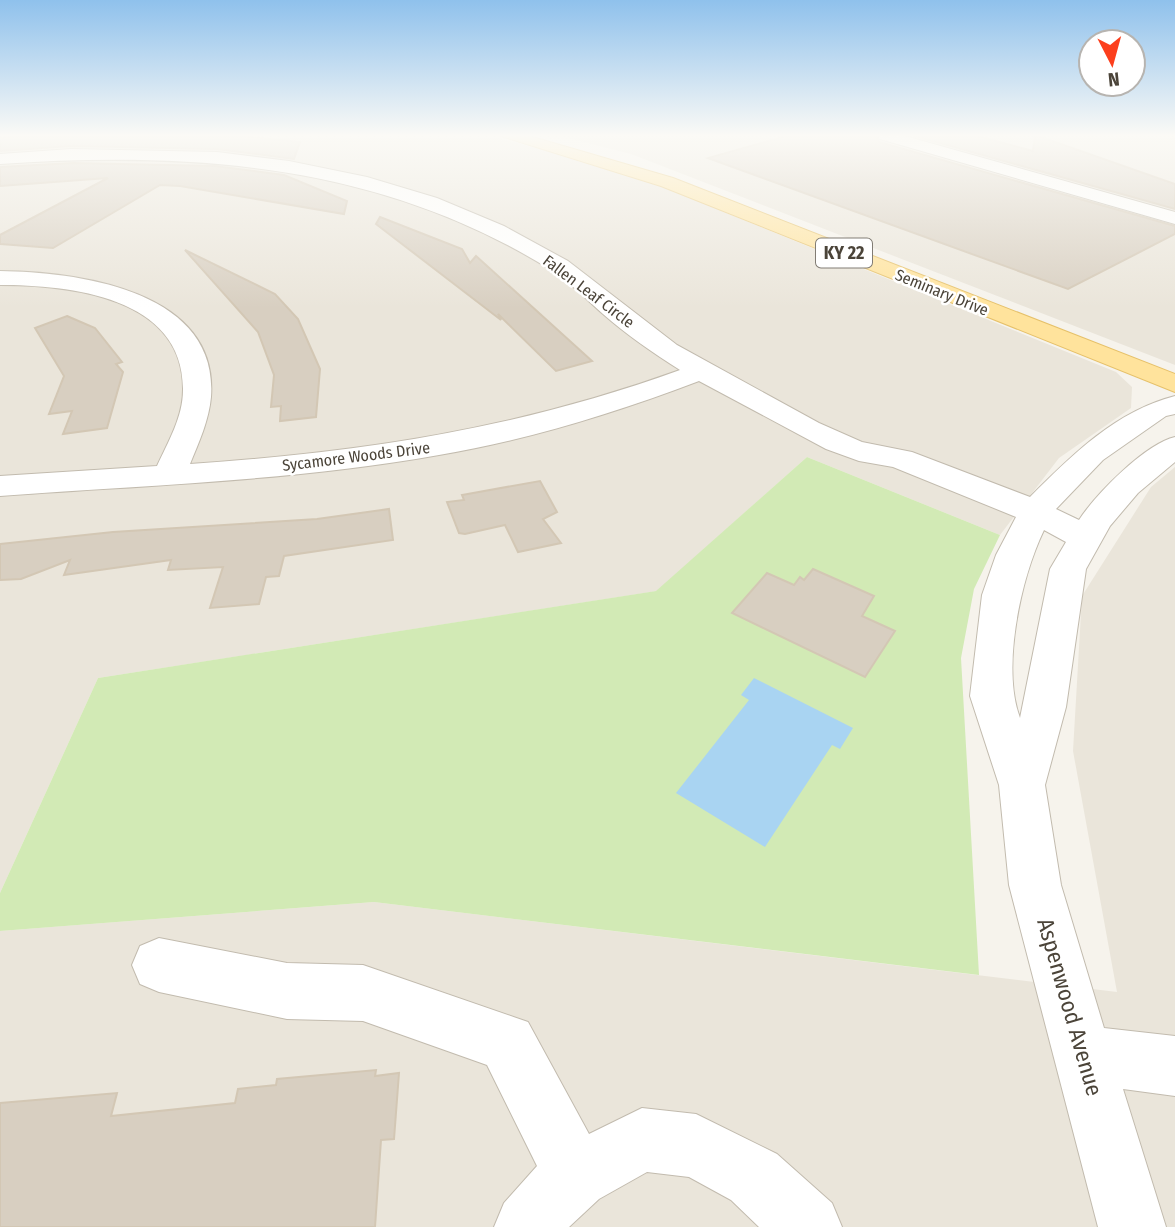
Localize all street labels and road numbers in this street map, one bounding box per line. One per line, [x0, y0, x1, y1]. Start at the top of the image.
road number: KY 22 [816, 239, 872, 268]
street label: Fallen Leaf Circle [539, 251, 638, 332]
street label: Seminary Drive [892, 265, 991, 320]
street label: Sycamore Woods Drive [281, 438, 431, 475]
street label: Aspenwood Avenue [1031, 915, 1109, 1099]

